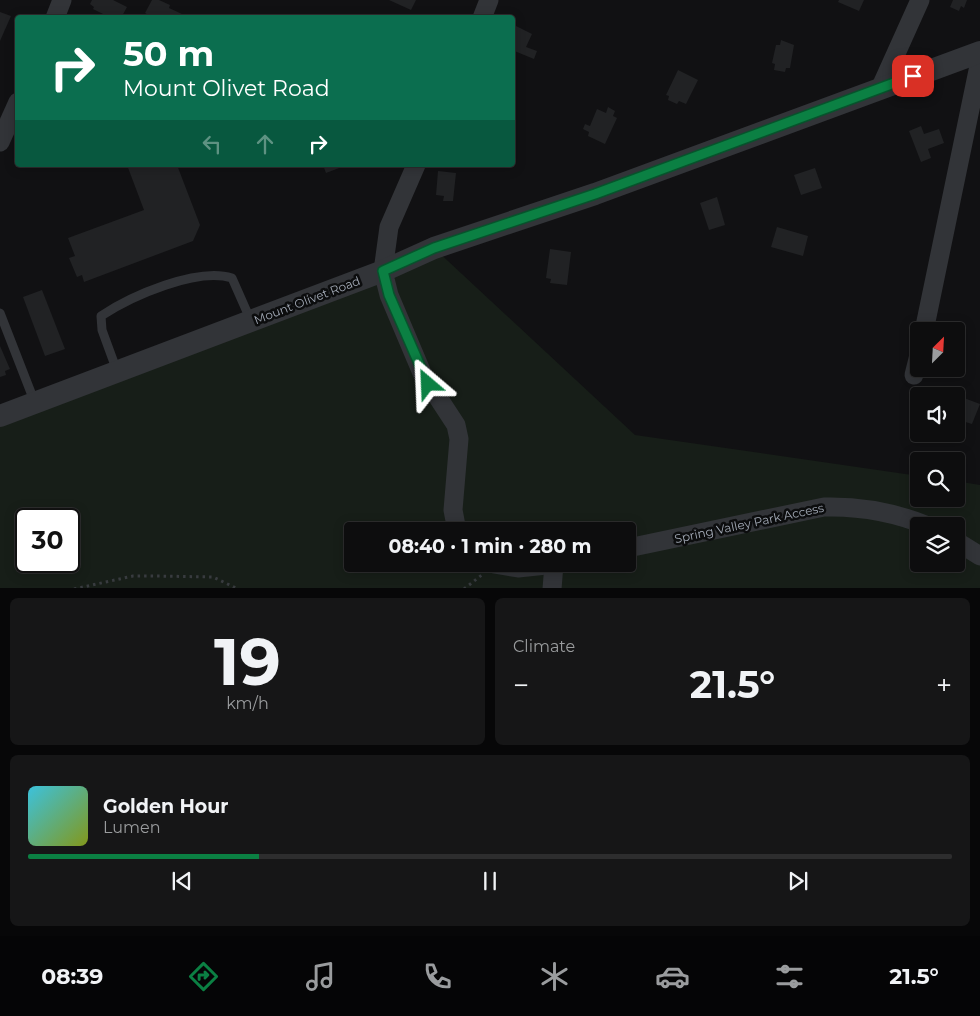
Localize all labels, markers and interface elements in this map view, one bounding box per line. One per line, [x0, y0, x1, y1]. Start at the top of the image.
text: 50 m [123, 32, 214, 75]
icon: right [40, 35, 105, 100]
pin [892, 55, 934, 97]
icon: arrive [899, 62, 927, 90]
text: Mount Olivet Road [123, 75, 330, 102]
icon: left [198, 130, 226, 158]
icon: ahead [251, 130, 279, 158]
icon: right [304, 130, 332, 158]
street label: Mount Olivet Road [252, 273, 362, 327]
north arrow [910, 322, 965, 378]
map controls [910, 322, 965, 572]
position arrow [401, 357, 453, 409]
button: sound [910, 387, 965, 442]
button: search [910, 452, 965, 507]
street label: Spring Valley Park Access [673, 500, 825, 546]
speed limit sign: 30 [15, 508, 80, 573]
button: layers [910, 517, 965, 572]
text: 08:40 · 1 min · 280 m [389, 535, 591, 558]
text: 19 [214, 622, 281, 701]
text: Climate [513, 637, 575, 656]
text: 21.5° [690, 661, 775, 708]
text: − [513, 668, 529, 702]
text: + [936, 668, 952, 702]
text: km/h [226, 694, 269, 713]
text: Golden Hour [103, 795, 229, 818]
text: Lumen [103, 818, 161, 837]
icon: previous [168, 867, 196, 895]
icon: pause [476, 867, 504, 895]
icon: next [784, 867, 812, 895]
icon: directions [186, 959, 221, 994]
icon: music [303, 959, 338, 994]
icon: phone [420, 959, 455, 994]
icon: climate [537, 959, 572, 994]
icon: car [655, 959, 690, 994]
icon: filters [772, 959, 807, 994]
text: 08:39 [41, 963, 103, 990]
text: 21.5° [889, 963, 939, 990]

